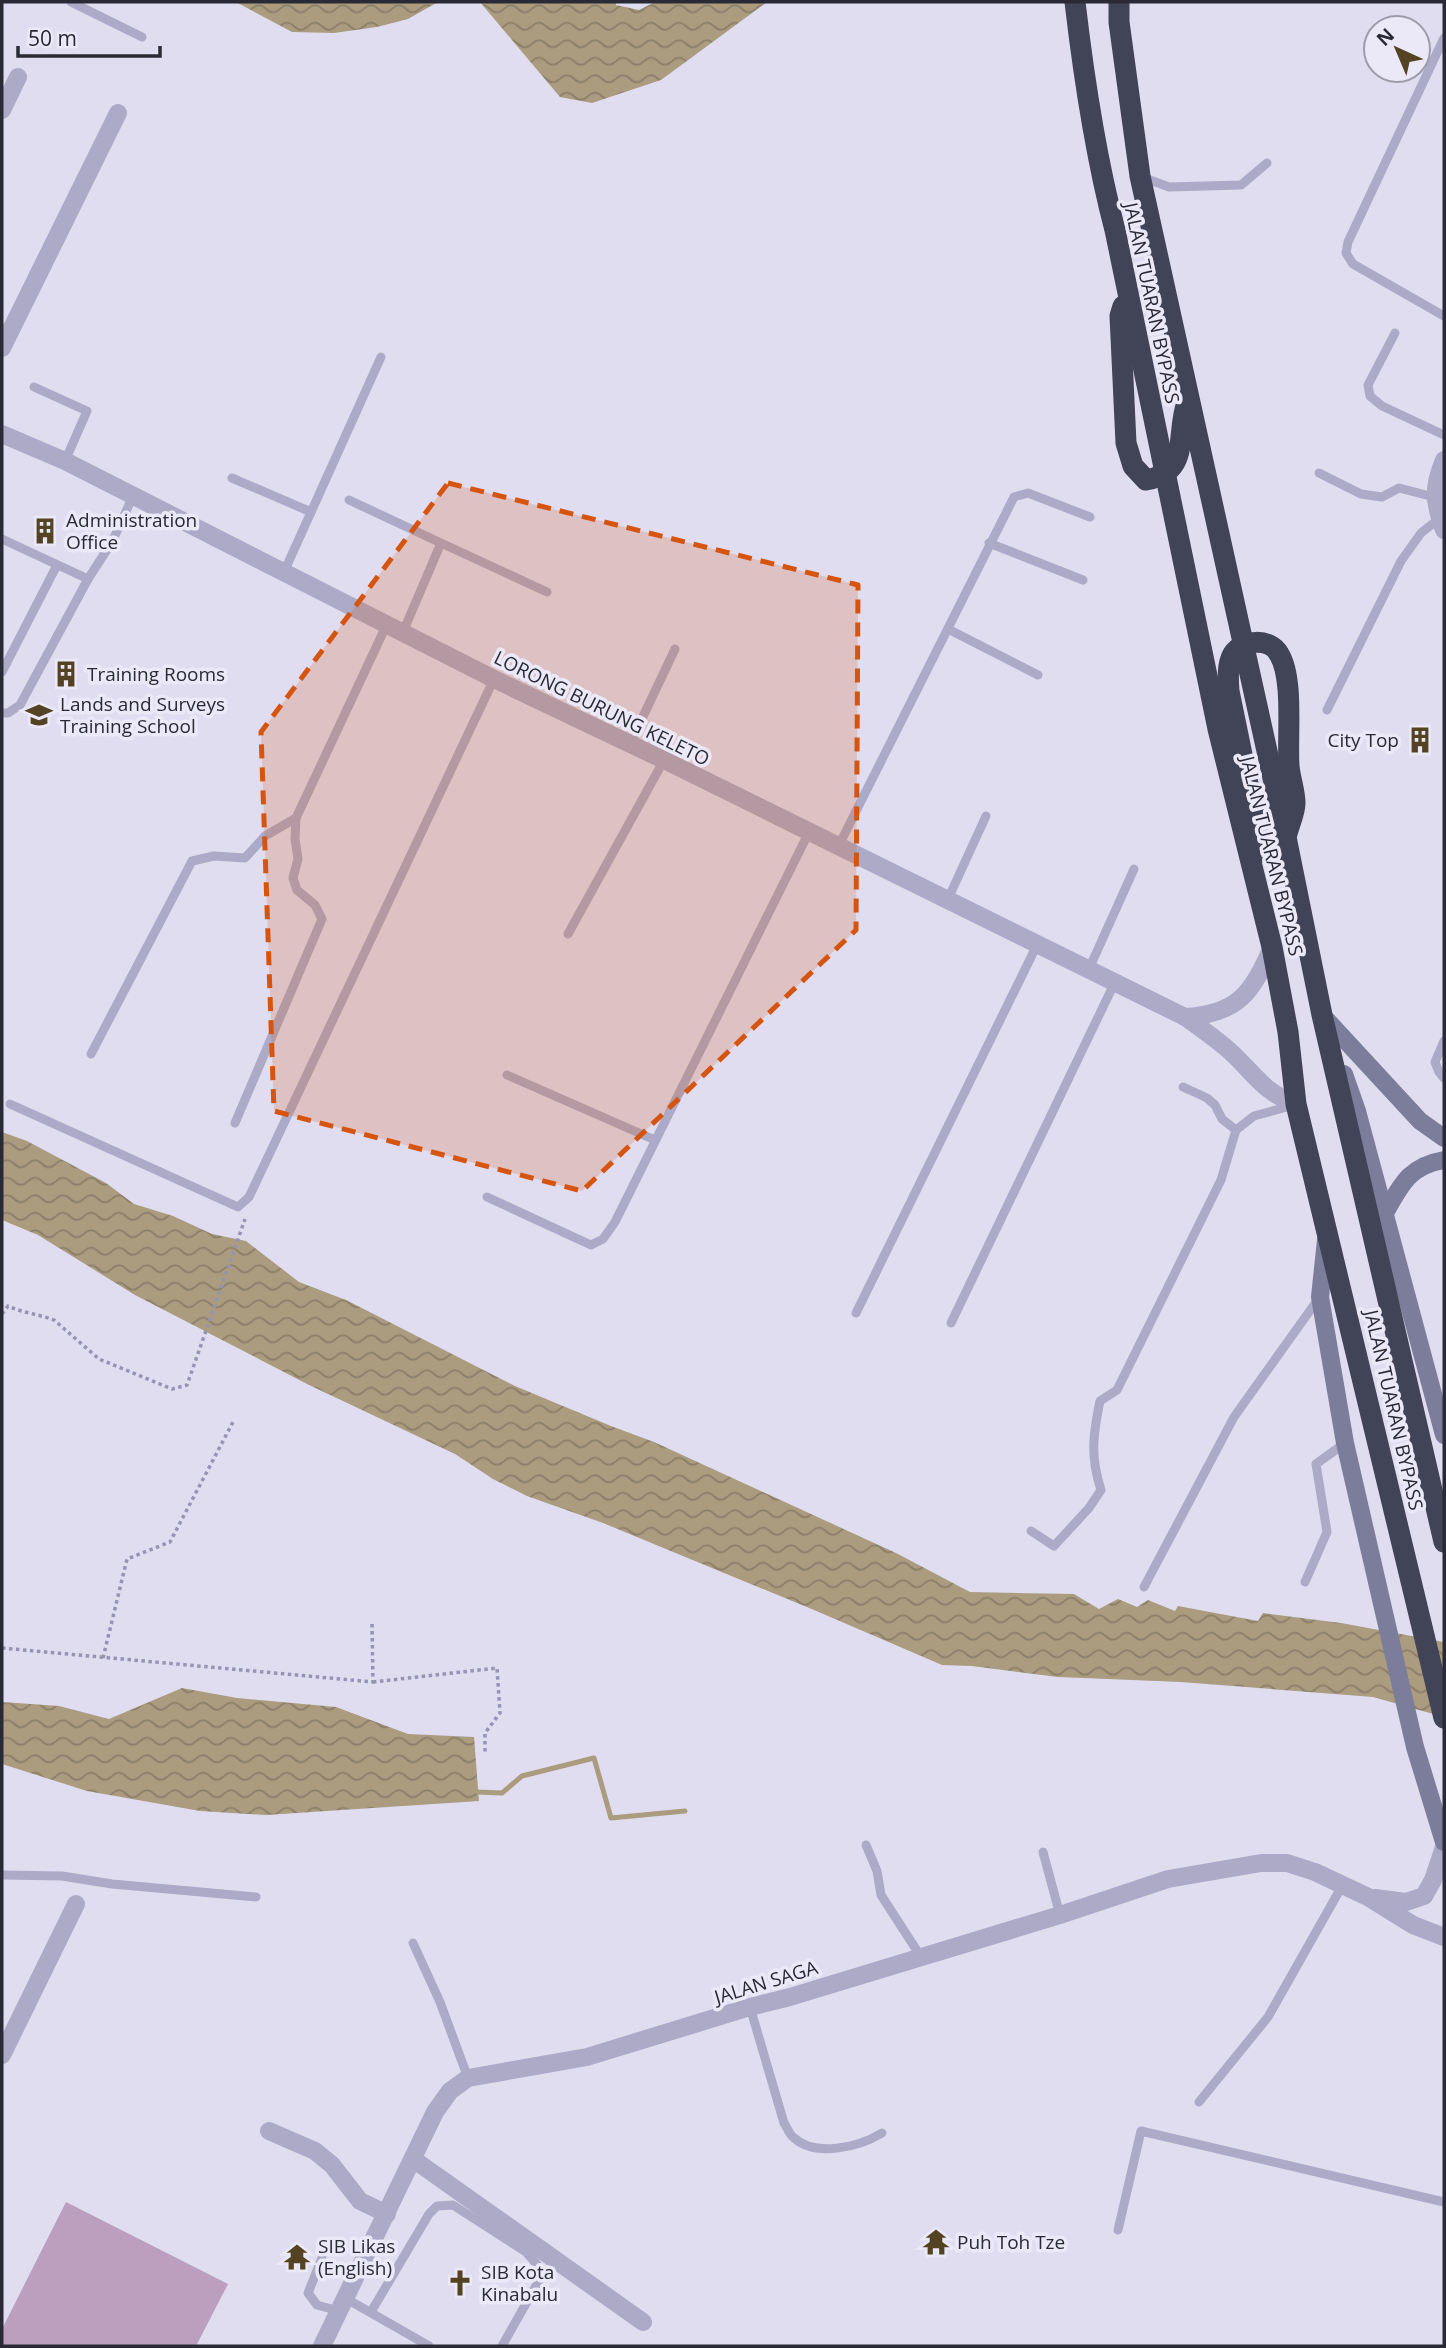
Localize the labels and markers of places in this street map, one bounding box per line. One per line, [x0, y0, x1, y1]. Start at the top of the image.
place label: Administration Office [66, 507, 197, 555]
building icon: Administration Office [30, 516, 60, 546]
building icon: Training Rooms [51, 659, 81, 689]
place label: Training Rooms [87, 661, 225, 687]
place label: Lands and Surveys Training School [60, 691, 225, 739]
school or university icon: Lands and Surveys Training School [24, 700, 54, 730]
building icon: City Top [1405, 725, 1435, 755]
place label: City Top [1327, 727, 1399, 753]
temple icon: Puh Toh Tze [921, 2227, 951, 2257]
place label: Puh Toh Tze [957, 2229, 1065, 2255]
place label: SIB Likas (English) [318, 2233, 395, 2281]
temple icon: SIB Likas (English) [282, 2242, 312, 2272]
place label: SIB Kota Kinabalu [481, 2259, 558, 2307]
church icon: SIB Kota Kinabalu [445, 2268, 475, 2298]

